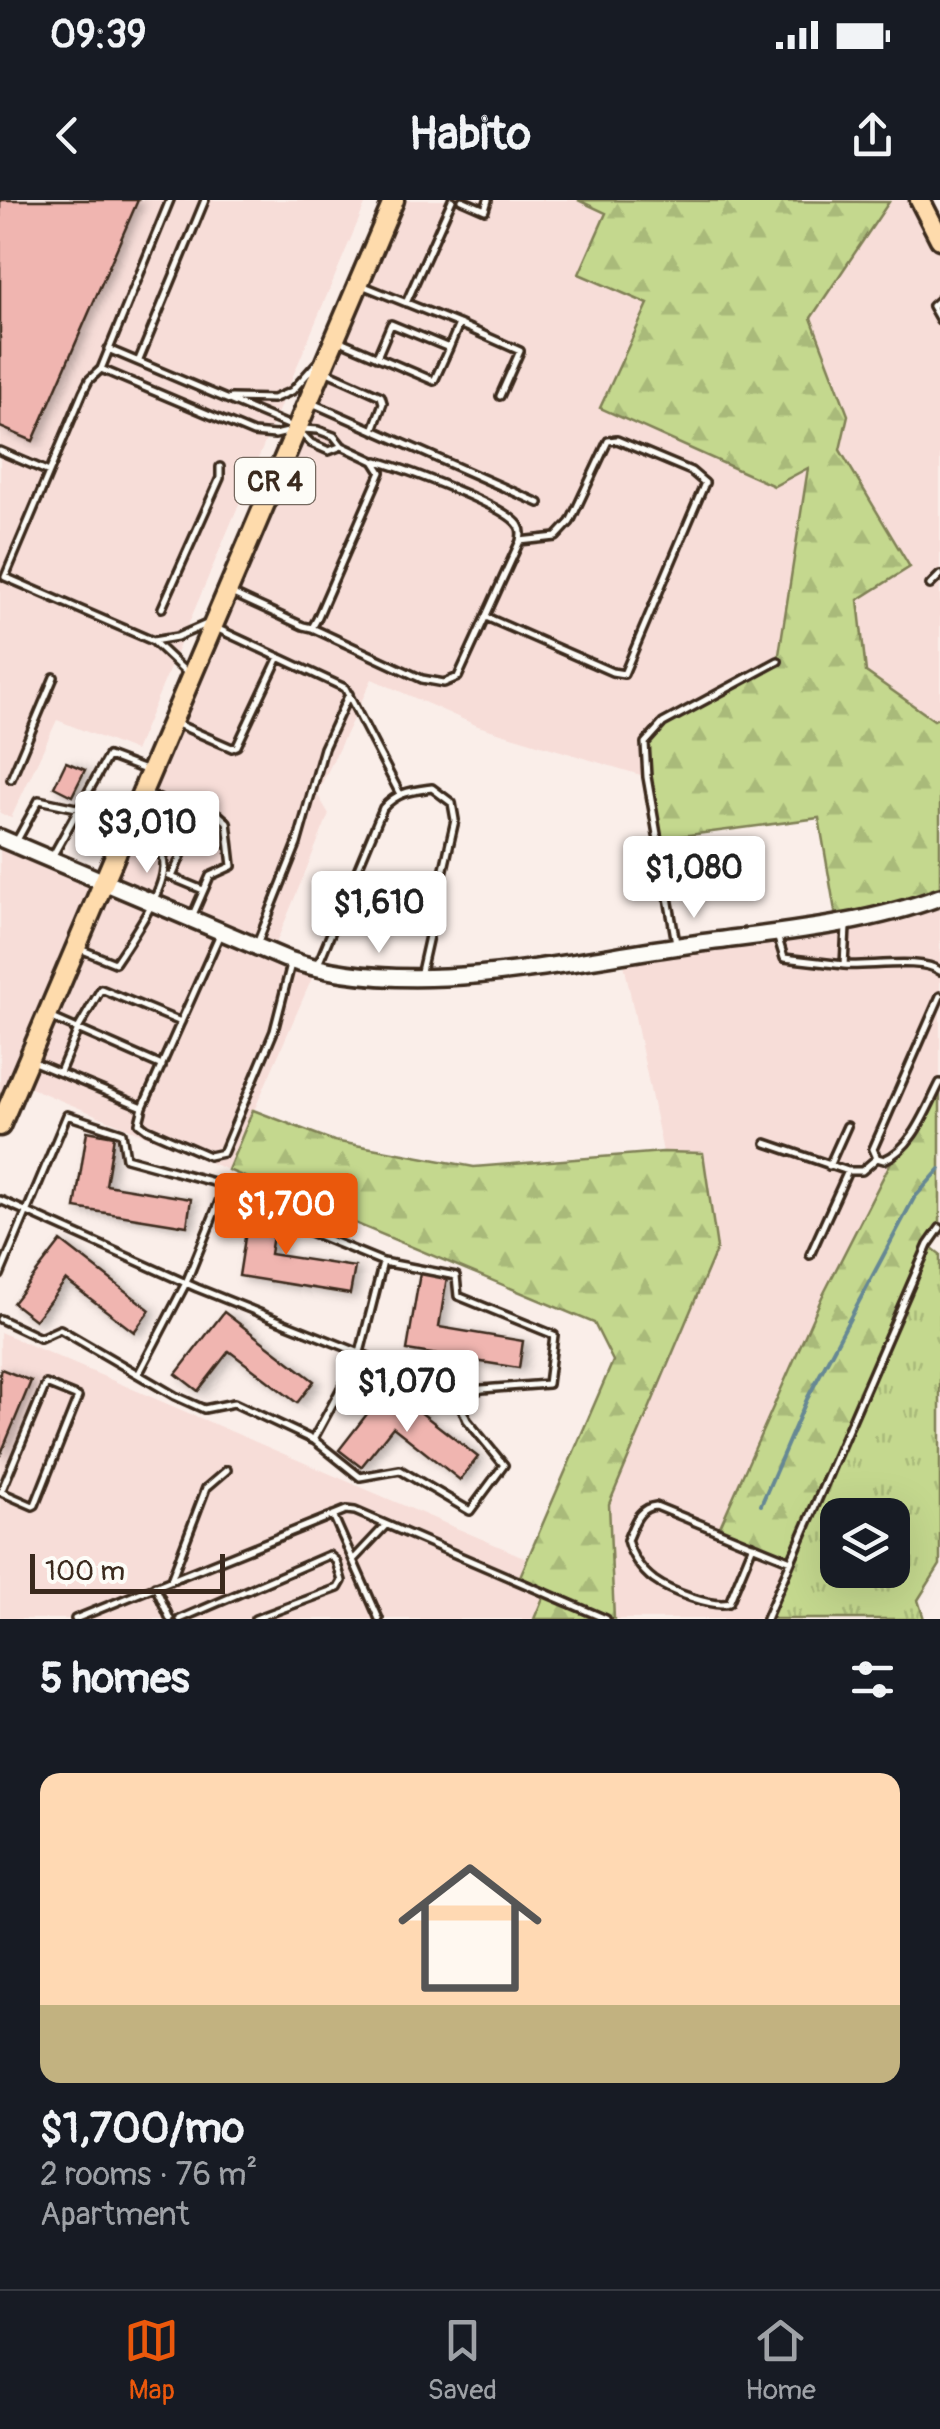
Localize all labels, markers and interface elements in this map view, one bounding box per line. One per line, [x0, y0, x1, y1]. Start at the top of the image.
text: 09:39 [50, 11, 146, 59]
text: Habito [409, 107, 531, 163]
icon: back [40, 108, 95, 163]
icon: share [845, 108, 900, 163]
road number: CR 4 [235, 458, 315, 504]
pin: $3,010 [66, 791, 228, 876]
text: $3,010 [97, 803, 197, 843]
pin: $1,080 [613, 836, 775, 921]
text: $1,080 [645, 848, 743, 888]
pin: $1,610 [298, 871, 460, 956]
text: $1,610 [334, 883, 424, 923]
pin: $1,700 [205, 1173, 367, 1258]
text: $1,700 [237, 1185, 335, 1225]
pin: $1,070 [326, 1350, 488, 1435]
text: $1,070 [358, 1362, 456, 1402]
map controls [820, 1498, 910, 1588]
button: layers [820, 1498, 910, 1588]
scale bar [30, 1549, 225, 1594]
text: 100 m [45, 1554, 125, 1589]
icon: filters [845, 1652, 900, 1707]
text: 5 homes [40, 1653, 190, 1705]
icon: home [380, 1838, 560, 2018]
text: $1,700/mo [40, 2103, 244, 2155]
text: 2 rooms · 76 m² [40, 2155, 257, 2195]
text: Apartment [40, 2195, 189, 2235]
tab: Map [124, 2313, 179, 2408]
tab: Saved [427, 2313, 497, 2408]
tab: Home [745, 2313, 816, 2408]

